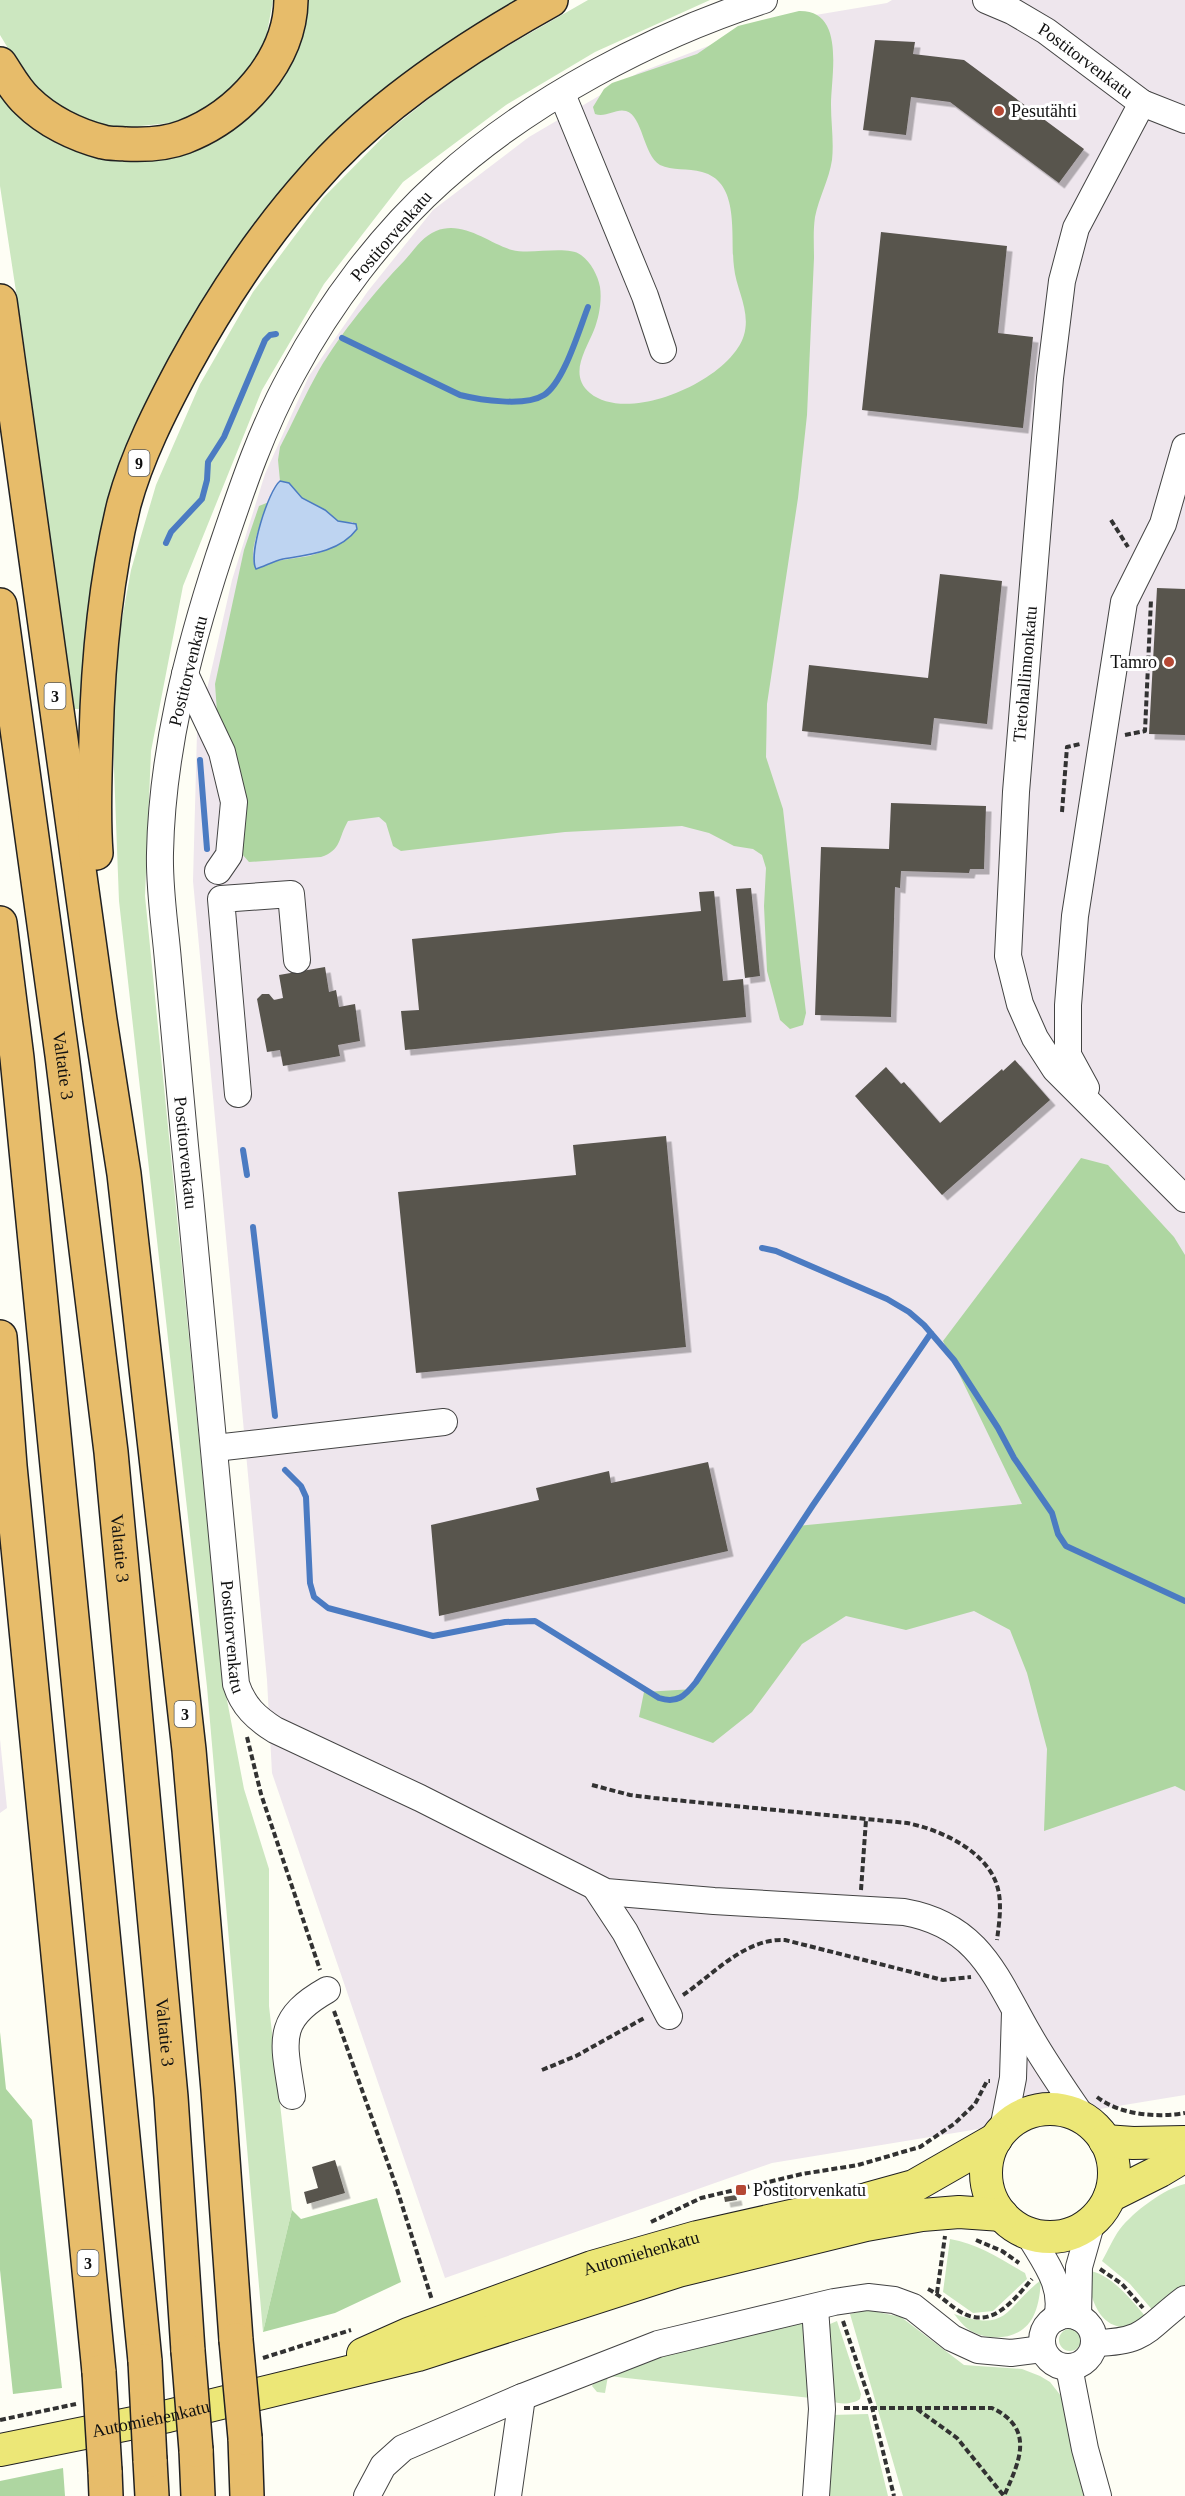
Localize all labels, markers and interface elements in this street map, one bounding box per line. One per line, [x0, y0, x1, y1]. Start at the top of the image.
street label: Postitorvenkatu [1035, 19, 1137, 103]
place label: Pesutähti [1011, 101, 1077, 121]
marker: Pesutähti [992, 104, 1006, 118]
street label: Postitorvenkatu [346, 187, 436, 285]
road number: 9 [128, 450, 150, 476]
street label: Tietohallinnonkatu [1009, 605, 1041, 743]
street label: Postitorvenkatu [165, 614, 211, 728]
place label: Tamro [1110, 652, 1157, 672]
marker: Tamro [1162, 655, 1176, 669]
road number: 3 [44, 683, 66, 709]
street label: Valtatie 3 [49, 1030, 77, 1101]
street label: Postitorvenkatu [170, 1096, 201, 1210]
street label: Valtatie 3 [107, 1513, 133, 1583]
street label: Postitorvenkatu [217, 1579, 248, 1696]
road number: 3 [174, 1701, 195, 1727]
street label: Valtatie 3 [152, 1997, 178, 2067]
place label: Postitorvenkatu [753, 2180, 866, 2200]
marker: Postitorvenkatu [734, 2183, 748, 2197]
street label: Automiehenkatu [580, 2227, 701, 2280]
road number: 3 [78, 2250, 98, 2276]
street label: Automiehenkatu [90, 2396, 212, 2441]

